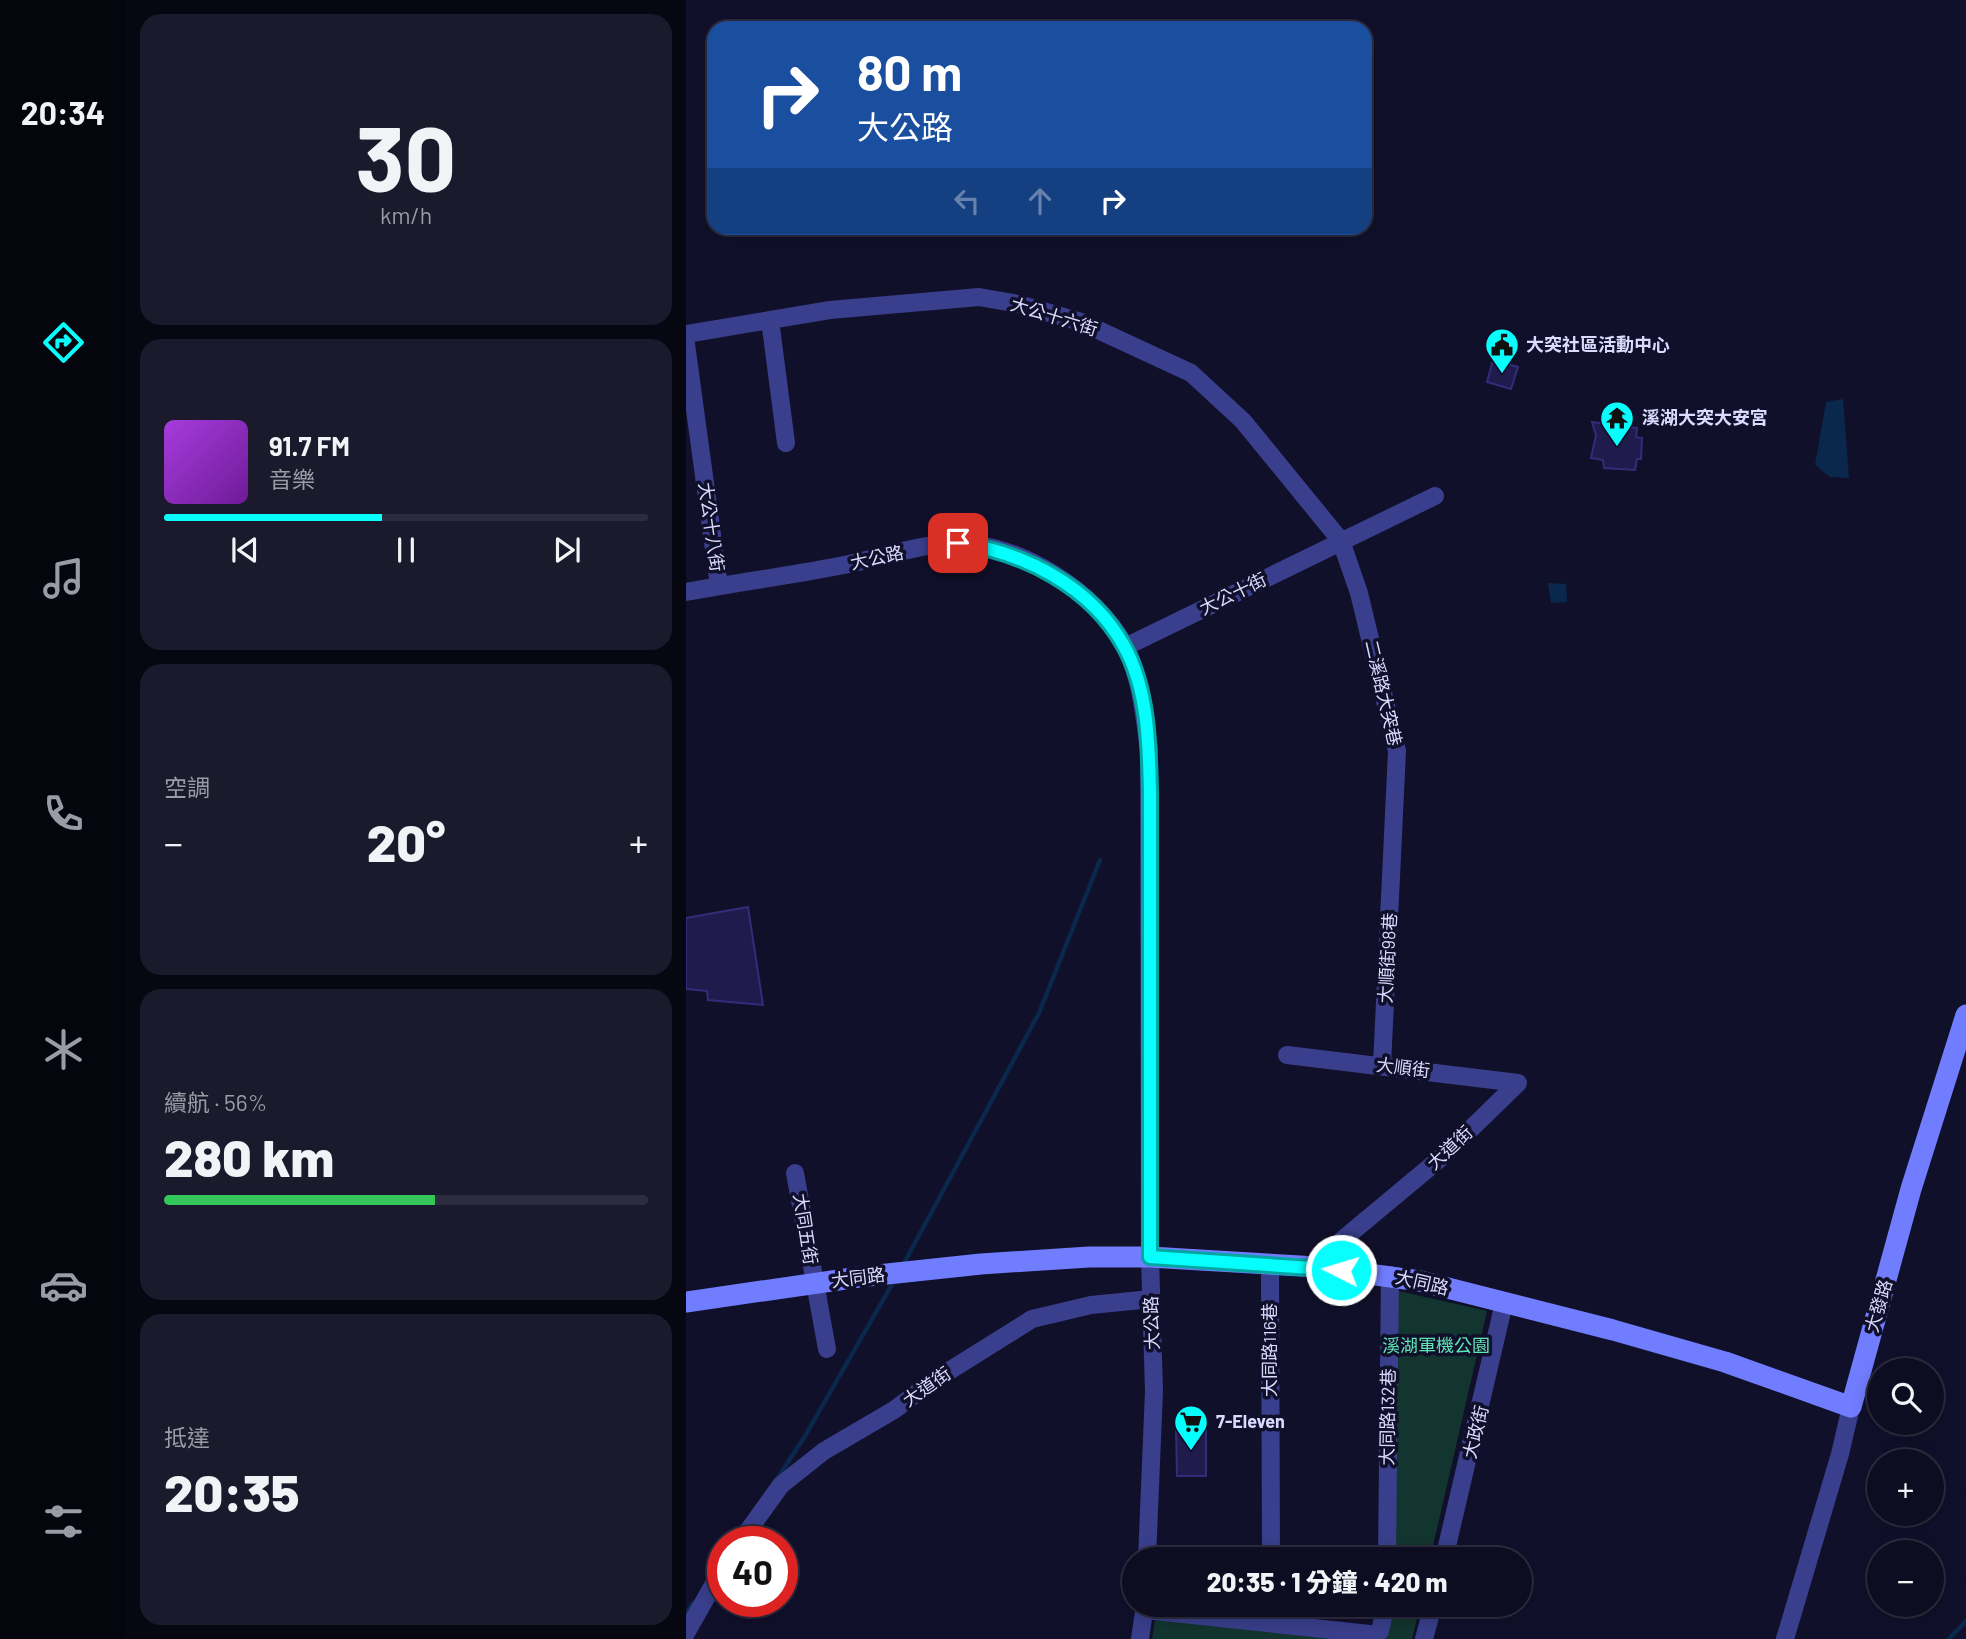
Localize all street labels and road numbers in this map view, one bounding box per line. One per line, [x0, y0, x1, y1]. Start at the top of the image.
street label: 大公十六街 [1008, 292, 1101, 340]
street label: 大公十八街 [695, 481, 729, 573]
street label: 大公路 [848, 541, 905, 573]
street label: 大公十街 [1195, 567, 1270, 619]
street label: 二溪路大突巷 [1361, 638, 1407, 748]
street label: 大順街98巷 [1374, 912, 1400, 1004]
street label: 大順街 [1375, 1053, 1431, 1081]
street label: 大道街 [1422, 1121, 1477, 1174]
street label: 大同五街 [789, 1192, 822, 1266]
street label: 大同路 [830, 1263, 886, 1291]
street label: 大同路 [1393, 1265, 1451, 1299]
street label: 大發路 [1860, 1277, 1896, 1335]
street label: 大公路 [1139, 1296, 1163, 1350]
street label: 大同路116巷 [1258, 1303, 1280, 1397]
street label: 大道街 [898, 1362, 955, 1411]
street label: 大同路132巷 [1375, 1368, 1399, 1466]
street label: 大政街 [1458, 1403, 1492, 1461]

